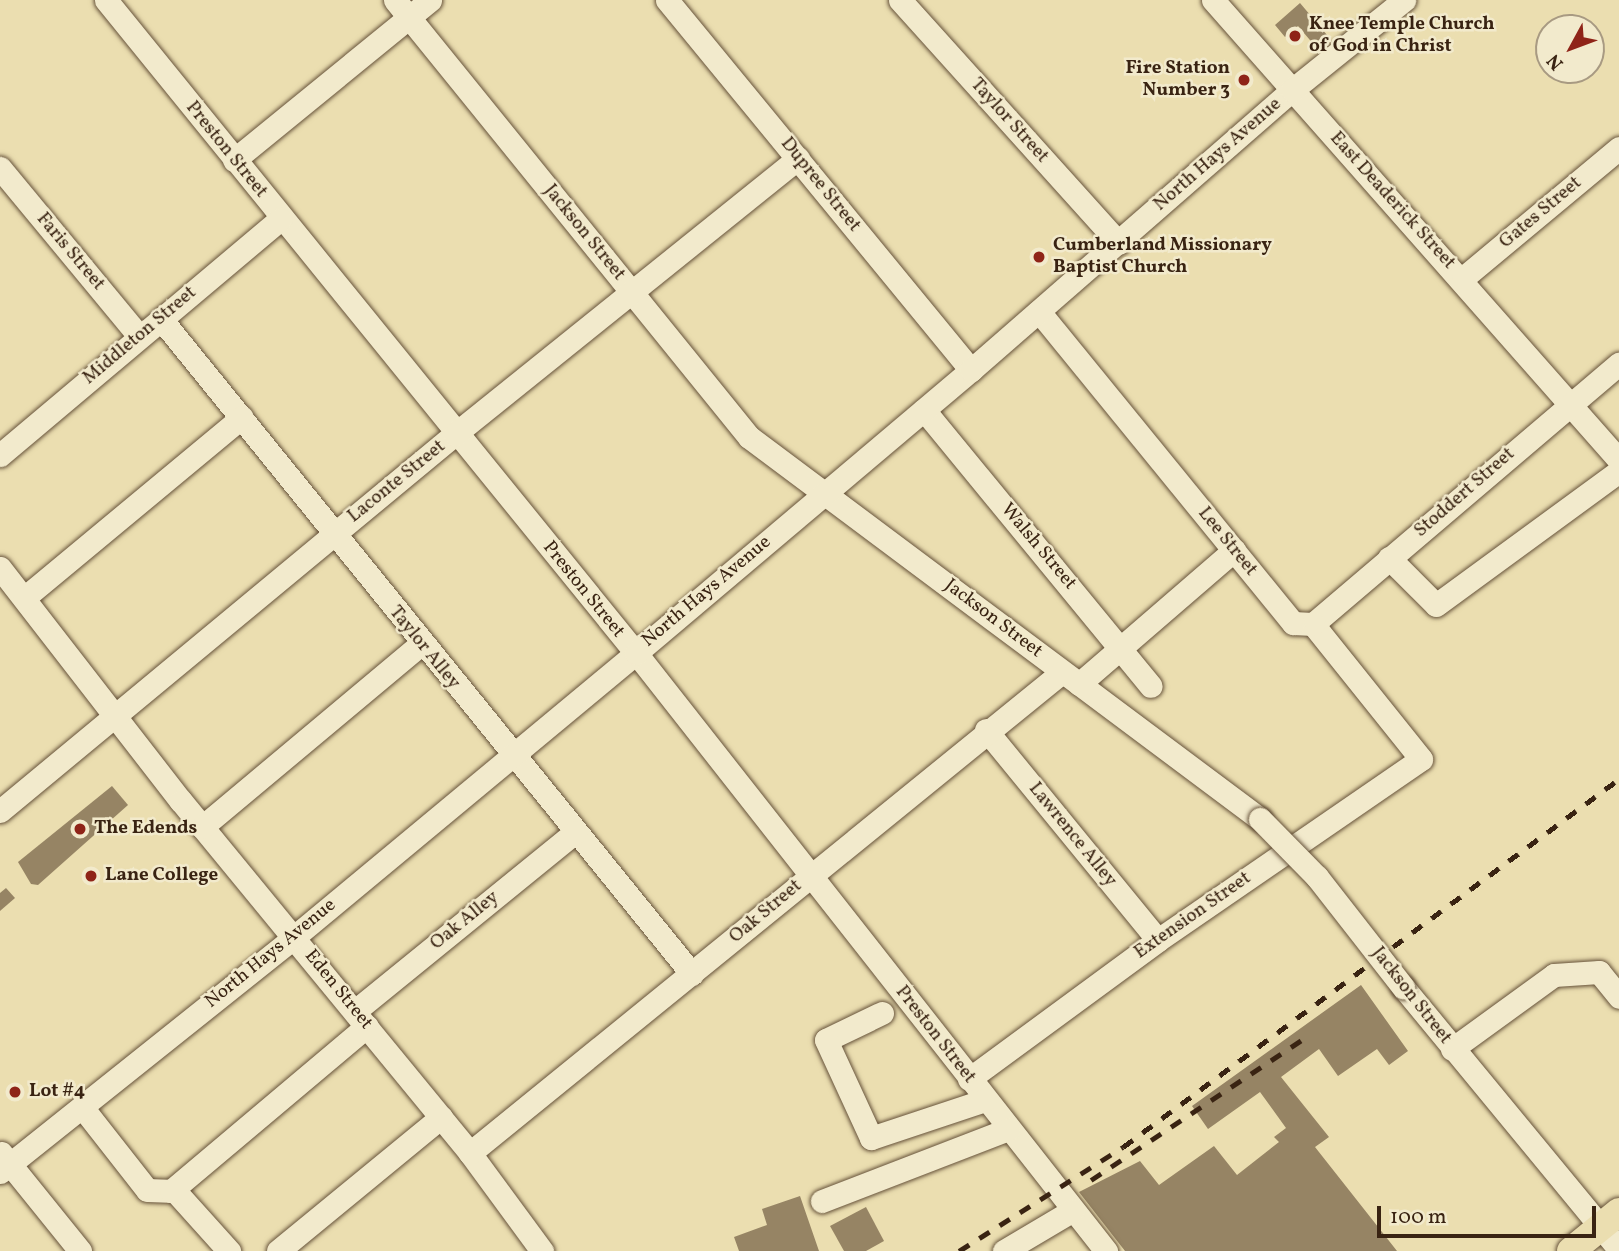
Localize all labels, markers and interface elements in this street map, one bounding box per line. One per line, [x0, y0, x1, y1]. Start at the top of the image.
place label: Knee Temple Church of God in Christ [1309, 14, 1495, 58]
north arrow [1535, 14, 1605, 84]
marker: Knee Temple Church of God in Christ [1287, 28, 1303, 44]
text: N [1541, 48, 1570, 75]
place label: Fire Station Number 3 [1125, 58, 1230, 102]
marker: Fire Station Number 3 [1236, 72, 1252, 88]
street label: Taylor Street [965, 74, 1053, 168]
street label: North Hays Avenue [1150, 93, 1286, 217]
street label: Preston Street [180, 97, 272, 203]
street label: East Deaderick Street [1324, 128, 1460, 274]
street label: Dupree Street [775, 133, 865, 237]
street label: Gates Street [1495, 172, 1587, 254]
street label: Jackson Street [538, 180, 630, 286]
street label: Faris Street [31, 208, 109, 296]
place label: Cumberland Missionary Baptist Church [1053, 235, 1272, 279]
marker: Cumberland Missionary Baptist Church [1031, 249, 1047, 265]
street label: Middleton Street [79, 282, 201, 390]
street label: Laconte Street [344, 436, 450, 528]
street label: Stoddert Street [1410, 443, 1520, 543]
street label: Walsh Street [995, 499, 1081, 595]
street label: Lee Street [1192, 503, 1262, 581]
street label: North Hays Avenue [638, 531, 776, 653]
street label: Preston Street [537, 537, 629, 643]
street label: Jackson Street [939, 575, 1047, 663]
street label: Taylor Alley [384, 602, 464, 694]
street label: Lawrence Alley [1023, 778, 1121, 892]
place label: The Edends [94, 818, 197, 840]
marker: The Edends [72, 821, 88, 837]
place label: Lane College [105, 865, 218, 887]
street label: Extension Street [1130, 867, 1256, 965]
marker: Lane College [83, 868, 99, 884]
street label: Oak Street [725, 875, 807, 949]
street label: Oak Alley [426, 887, 504, 955]
street label: North Hays Avenue [201, 894, 341, 1014]
street label: Jackson Street [1366, 943, 1456, 1049]
street label: Eden Street [299, 945, 377, 1035]
street label: Preston Street [890, 982, 980, 1088]
place label: Lot #4 [29, 1081, 85, 1103]
marker: Lot #4 [7, 1084, 23, 1100]
scale bar [1381, 1192, 1600, 1236]
text: 100 m [1390, 1203, 1447, 1232]

